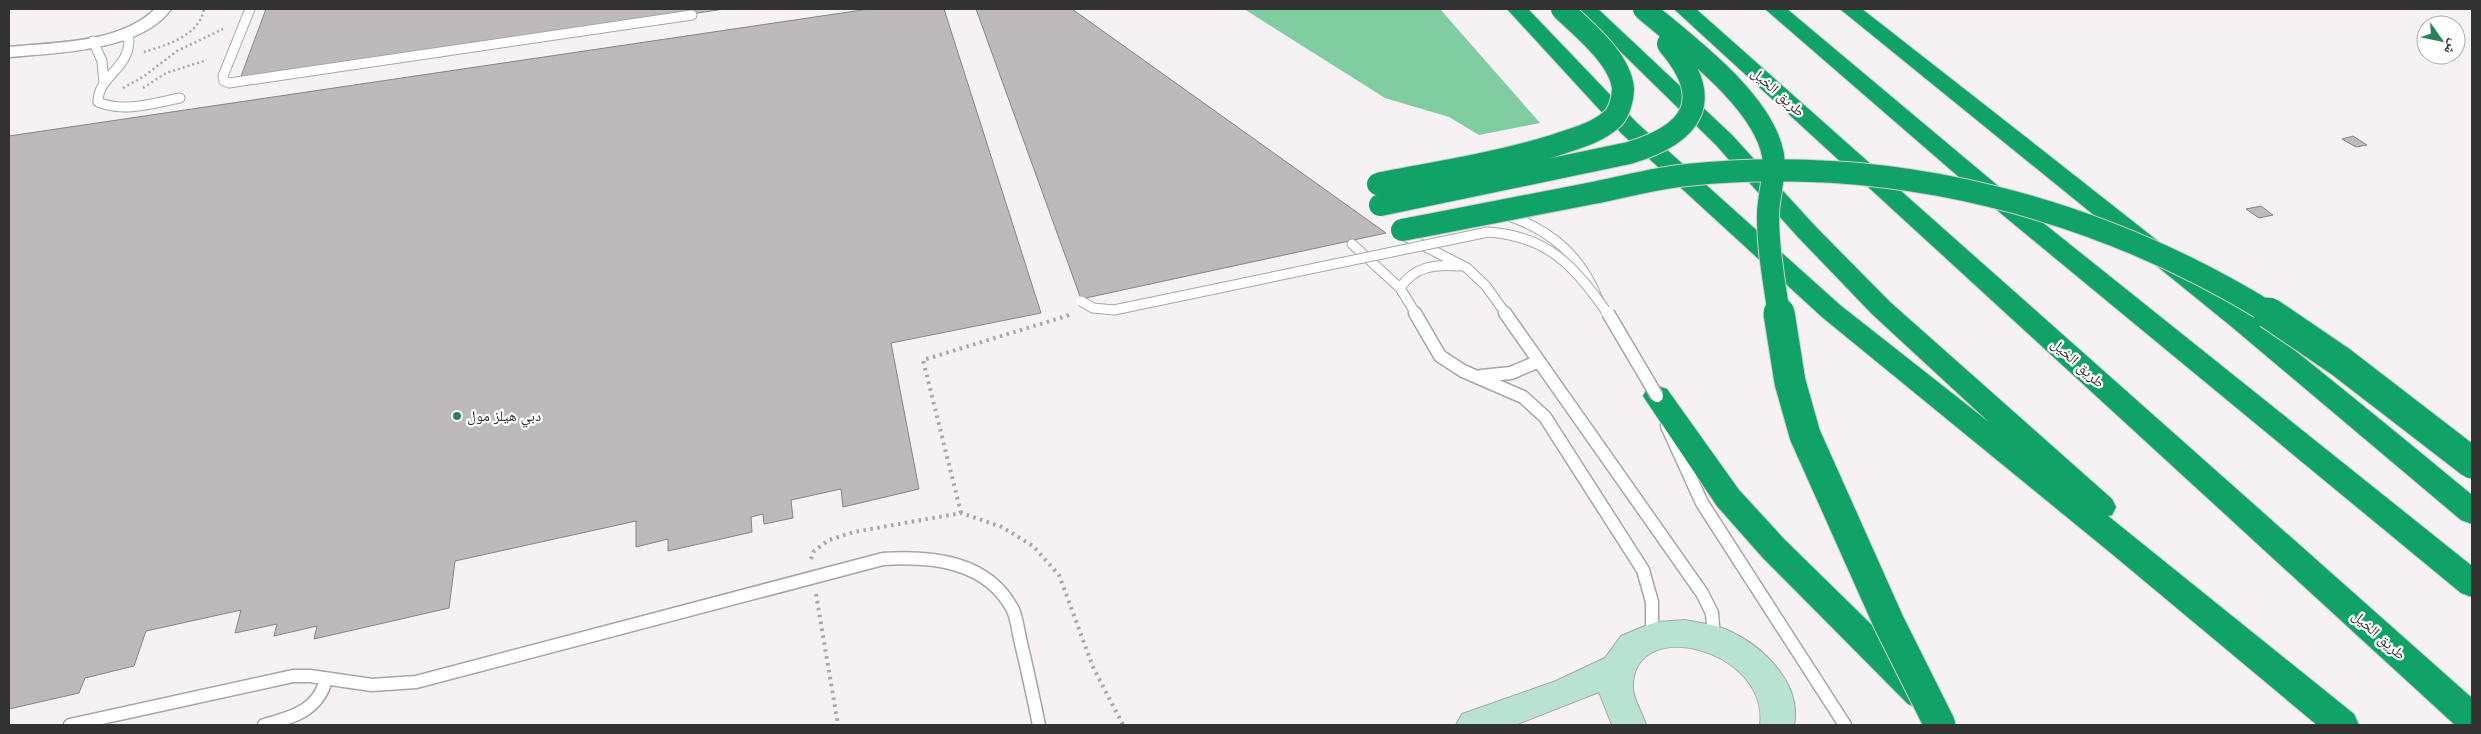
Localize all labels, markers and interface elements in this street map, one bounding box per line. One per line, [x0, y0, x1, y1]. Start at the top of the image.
north arrow [2416, 15, 2466, 65]
text: ش [2439, 35, 2464, 59]
street label: طريق الخيل [1747, 62, 1810, 121]
street label: طريق الخيل [2047, 333, 2110, 392]
place label: دبي هيلز مول [467, 405, 541, 428]
marker: دبي هيلز مول [451, 410, 463, 422]
street label: طريق الخيل [2348, 605, 2411, 664]

